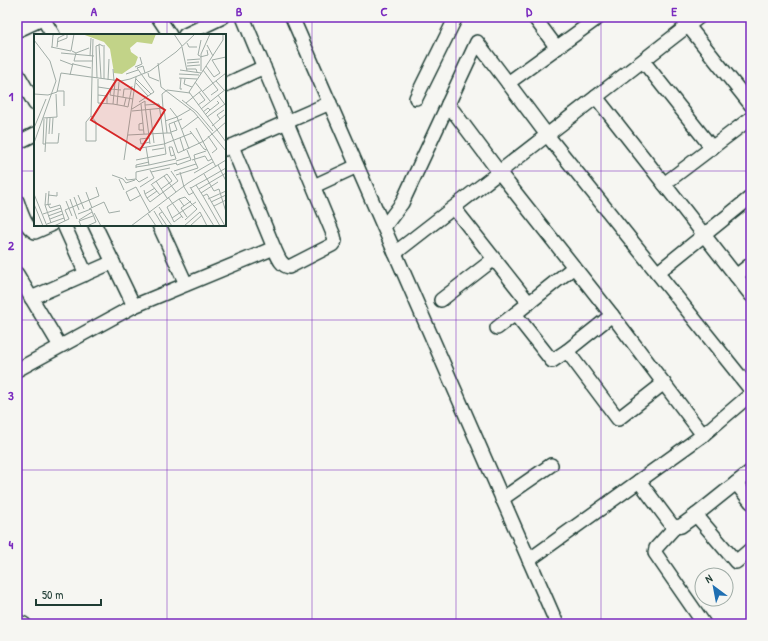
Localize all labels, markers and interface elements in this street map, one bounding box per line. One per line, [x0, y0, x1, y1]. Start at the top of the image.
text: A [91, 2, 98, 20]
text: B [236, 2, 243, 20]
text: C [380, 2, 388, 20]
text: D [526, 2, 533, 20]
text: E [671, 2, 677, 20]
inset map [34, 34, 226, 226]
text: 1 [9, 87, 14, 105]
text: 2 [8, 236, 15, 254]
text: 3 [8, 386, 14, 404]
text: 4 [9, 535, 14, 553]
north arrow [694, 567, 734, 607]
text: N [703, 571, 715, 586]
scale bar [36, 581, 101, 607]
text: 50 m [42, 586, 63, 603]

